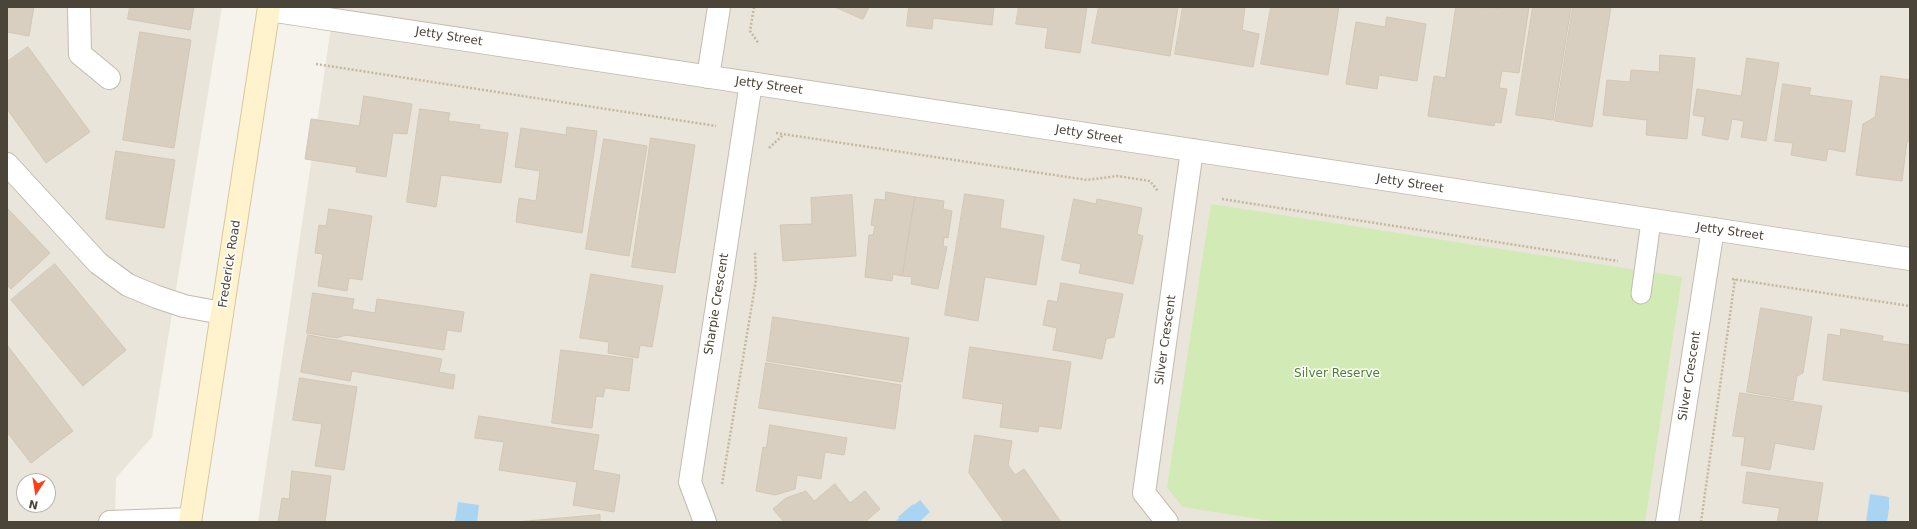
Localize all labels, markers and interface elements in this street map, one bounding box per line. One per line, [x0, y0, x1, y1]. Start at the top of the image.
street label: Jetty Street [414, 25, 484, 49]
street label: Jetty Street [734, 74, 804, 98]
street label: Jetty Street [1054, 123, 1124, 147]
street label: Jetty Street [1375, 172, 1445, 196]
street label: Frederick Road [216, 219, 244, 309]
street label: Jetty Street [1695, 220, 1765, 244]
street label: Sharpie Crescent [702, 252, 732, 356]
street label: Silver Crescent [1153, 294, 1179, 386]
street label: Silver Crescent [1676, 330, 1704, 422]
park label: Silver Reserve [1294, 367, 1380, 381]
north arrow [16, 473, 56, 513]
text: N [28, 497, 39, 512]

